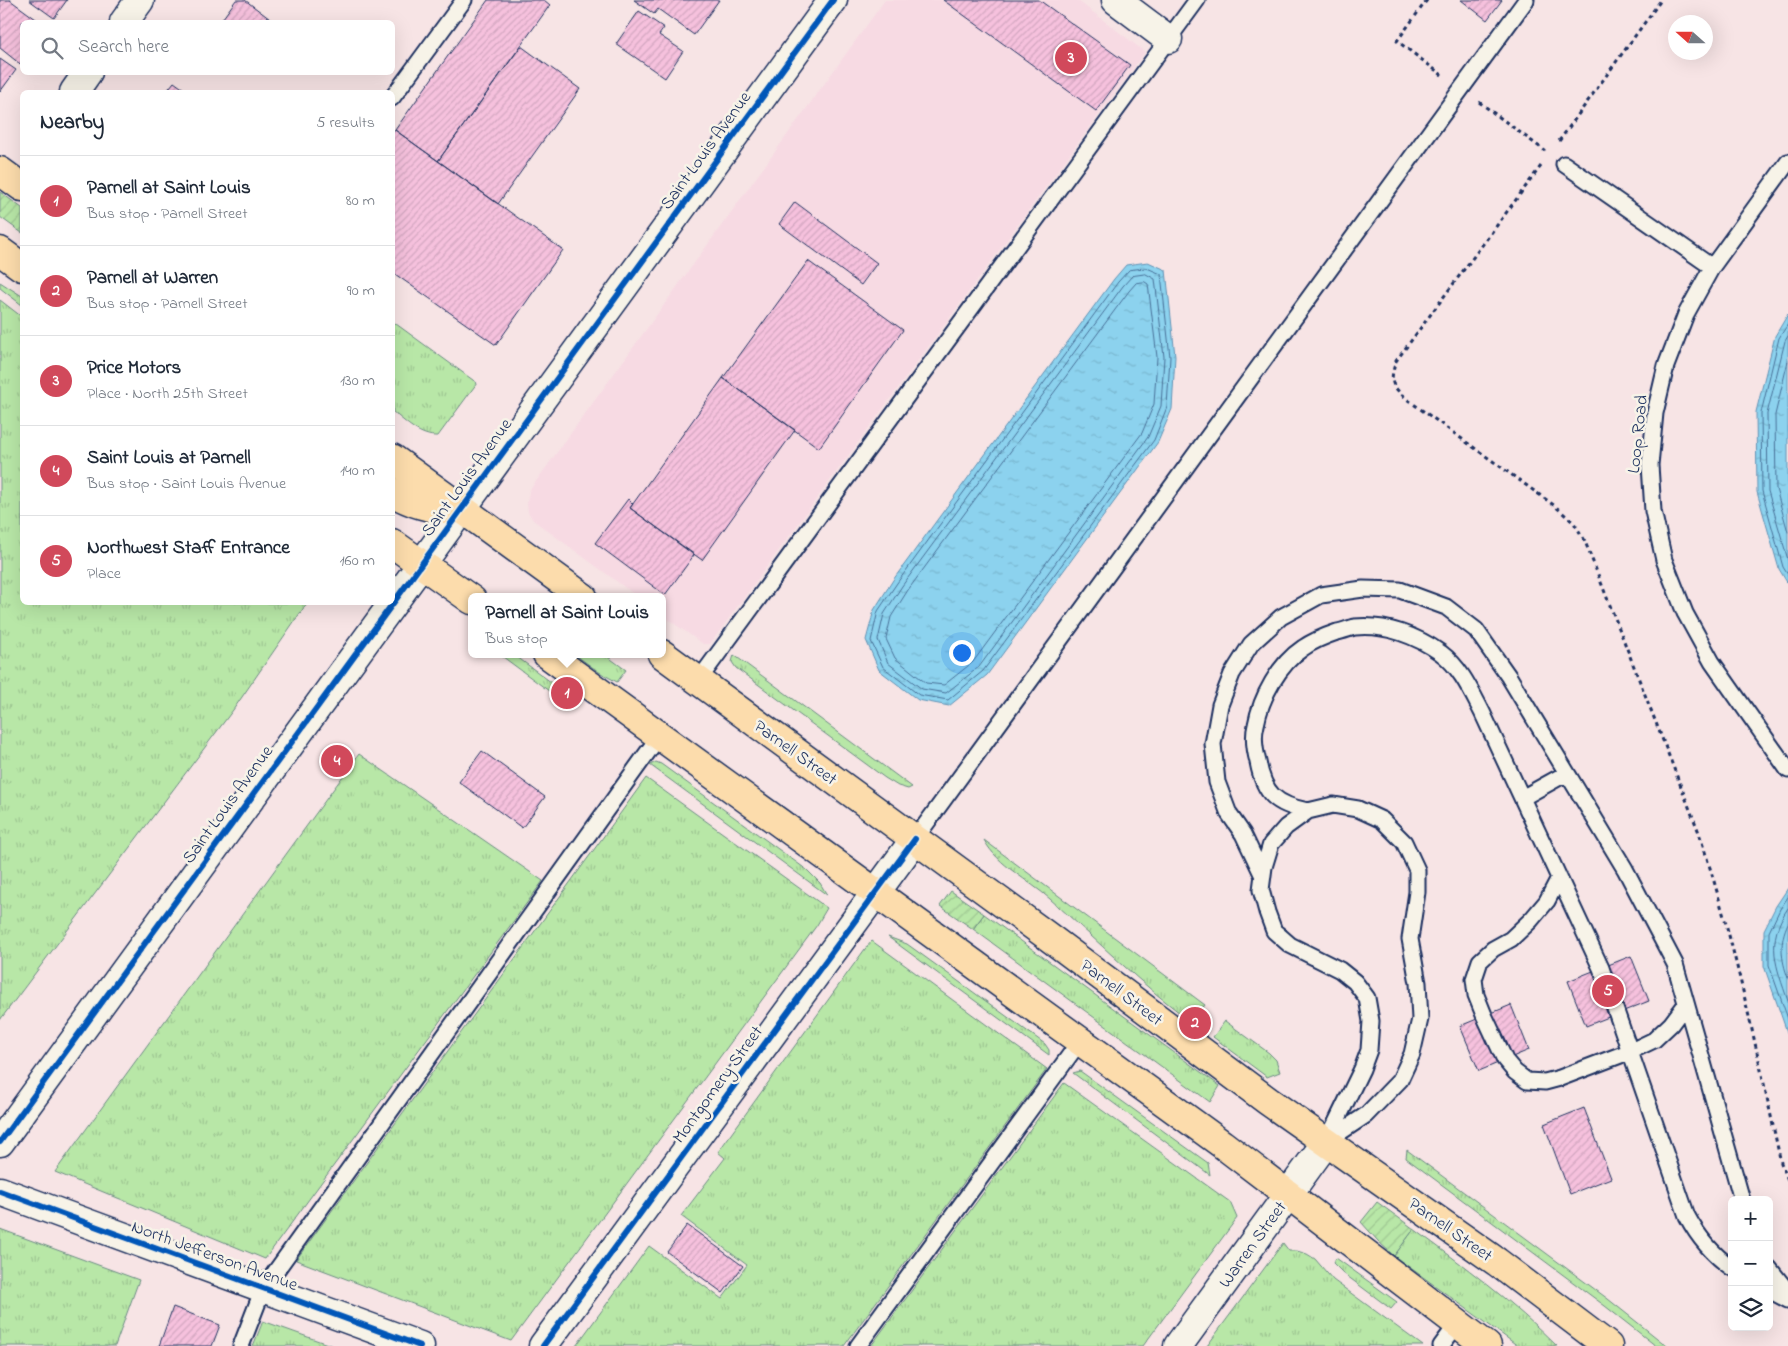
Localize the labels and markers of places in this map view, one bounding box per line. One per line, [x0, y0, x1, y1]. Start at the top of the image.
pin: 3 [1055, 39, 1087, 77]
pin: 1 [551, 674, 583, 712]
pin: 4 [321, 742, 353, 780]
pin: 5 [1592, 972, 1624, 1010]
pin: 2 [1179, 1004, 1211, 1042]

